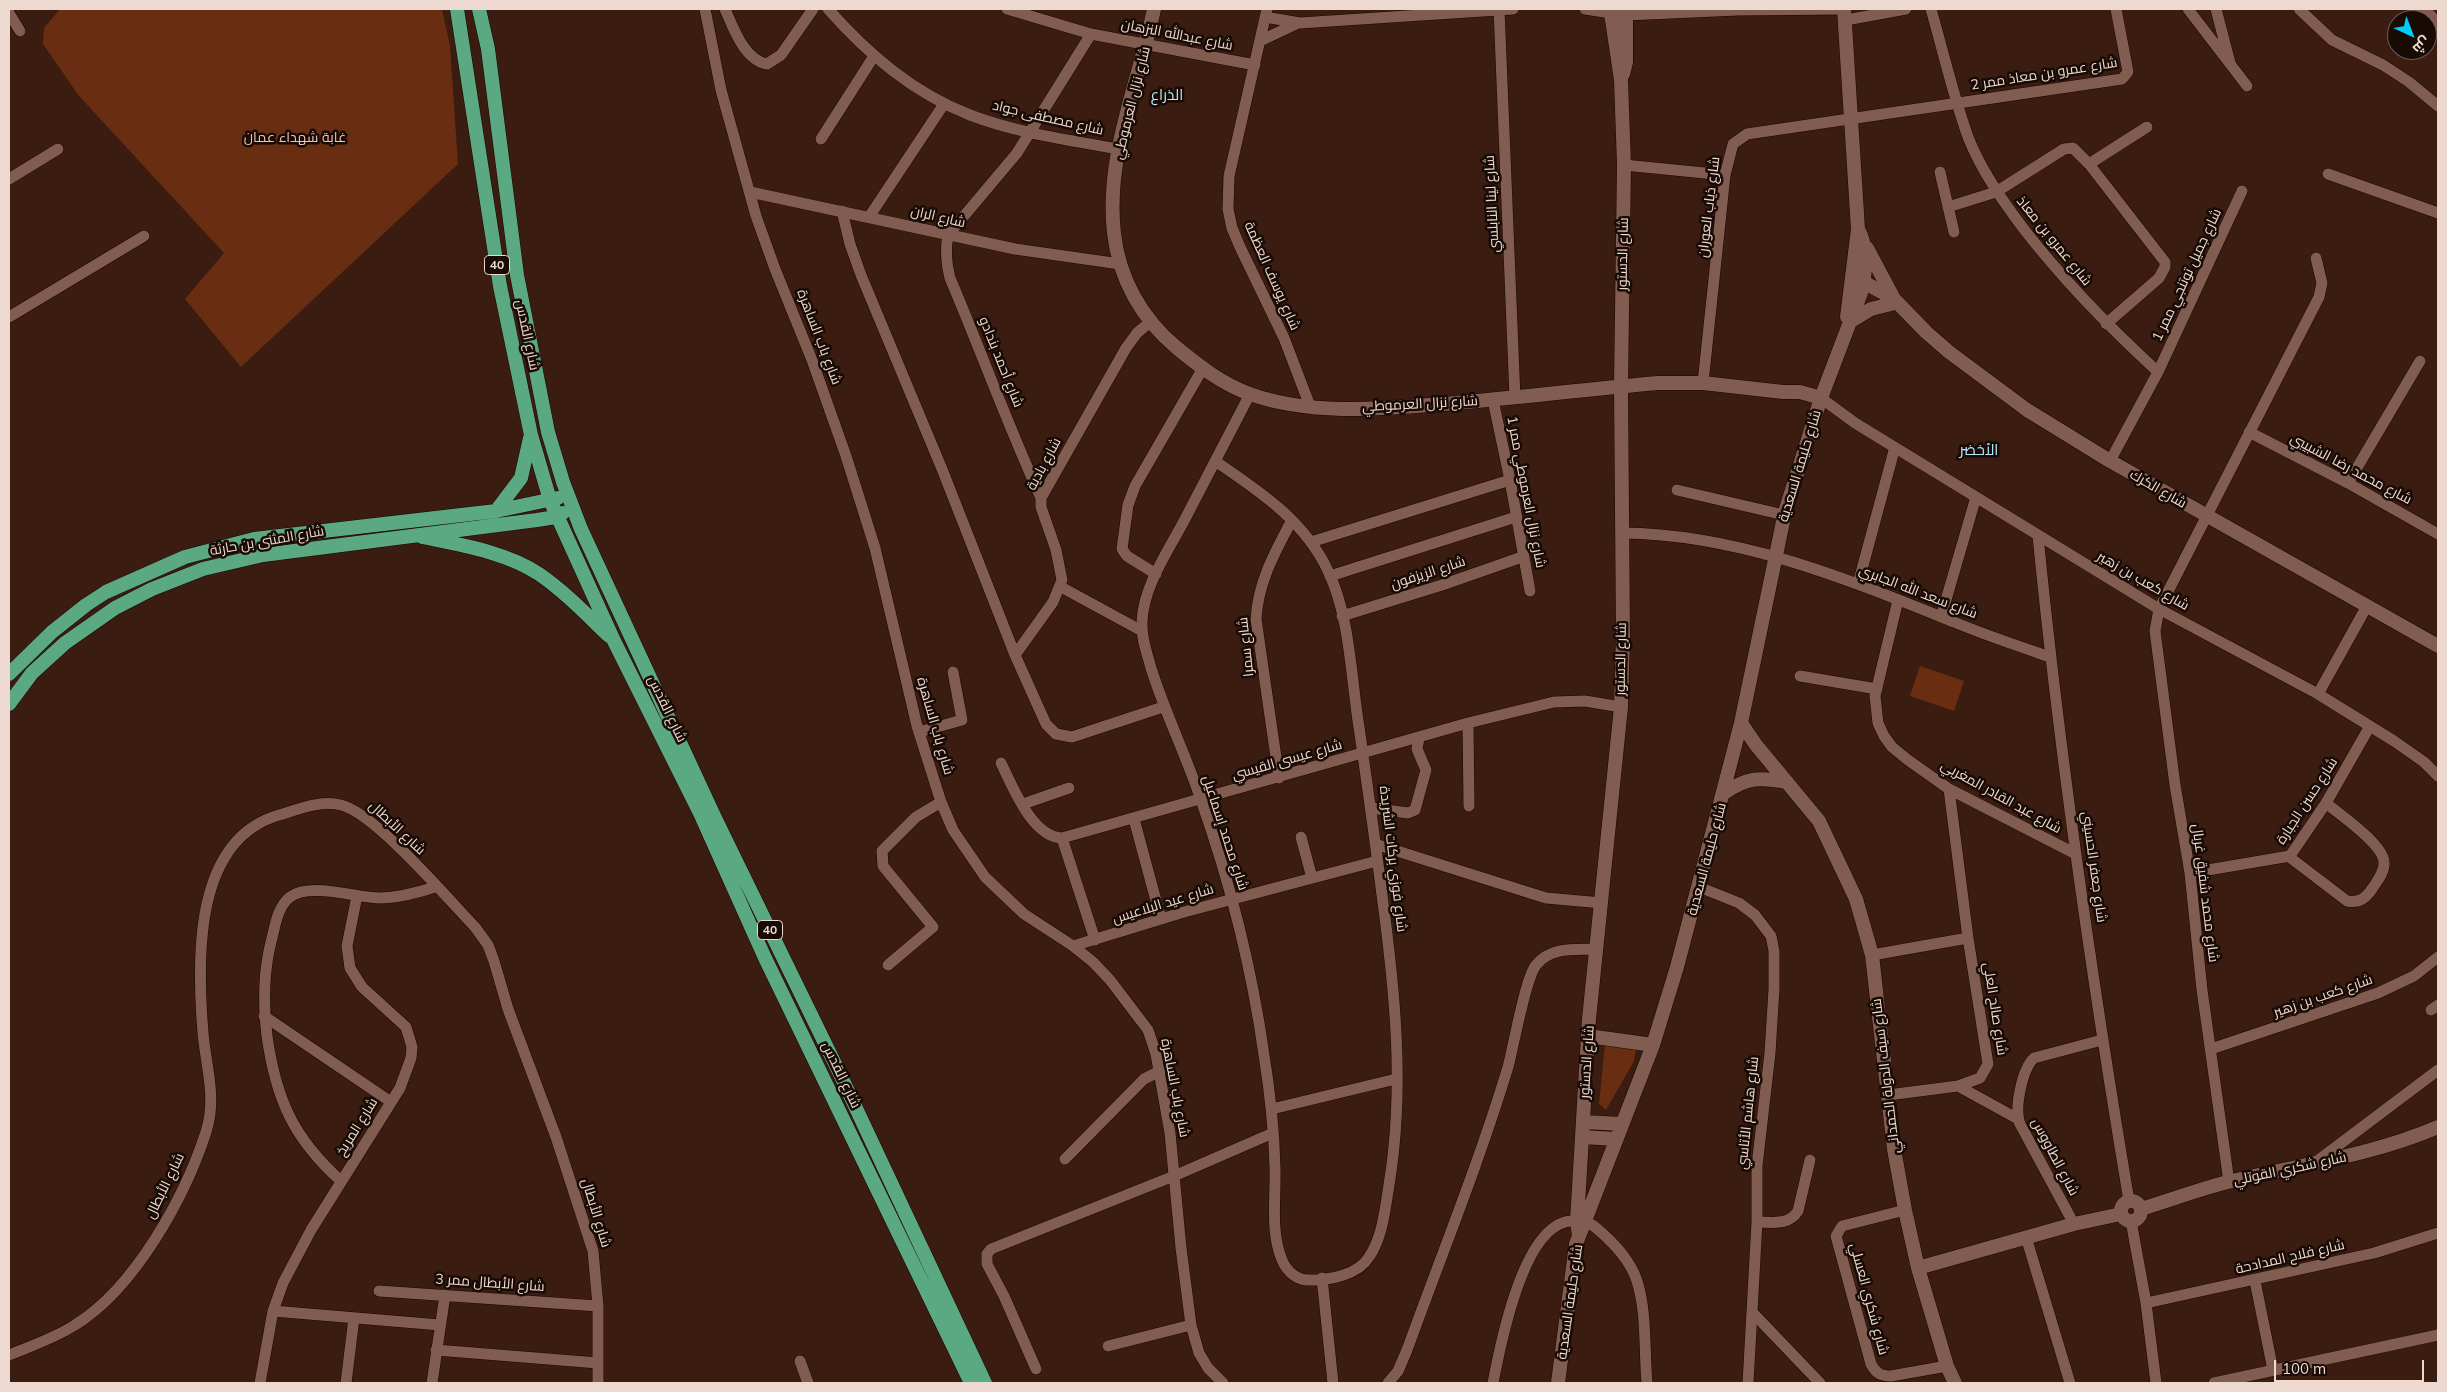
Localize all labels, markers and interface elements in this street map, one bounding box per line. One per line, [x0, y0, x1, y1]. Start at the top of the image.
north arrow [2387, 10, 2437, 60]
street label: شارع عبدالله النزهان [1120, 16, 1234, 54]
text: ش [2409, 33, 2434, 58]
street label: شارع نزال العرموطي [1110, 45, 1154, 161]
street label: شارع عمرو بن معاذ ممر 2 [1969, 54, 2119, 94]
district label: الذراع [1151, 86, 1183, 104]
street label: شارع مصطفى جواد [991, 97, 1105, 139]
park label: غابة شهداء عمان [244, 130, 346, 146]
street label: شارع لينا النابلسي [1481, 155, 1503, 253]
street label: شارع ذياب العوران [1694, 156, 1724, 258]
street label: شارع عمرو بن معاذ [2013, 193, 2095, 289]
street label: شارع الران [909, 203, 967, 231]
street label: شارع جميل توتنجي ممر 1 [2149, 206, 2225, 344]
street label: شارع الدستور [1614, 217, 1632, 291]
street label: شارع يوسف العظمة [1241, 219, 1303, 333]
road number: 40 [484, 256, 510, 274]
street label: شارع باب الساهرة [793, 287, 845, 387]
street label: شارع القدس [511, 298, 543, 372]
street label: شارع أحمد بندادو [975, 314, 1027, 410]
street label: شارع نزال العرموطي [1362, 393, 1478, 415]
street label: شارع حليمة السعدية [1775, 408, 1825, 524]
street label: شارع نزال العرموطي ممر 1 [1503, 415, 1549, 569]
street label: شارع محمد رضا الشبيبي [2287, 430, 2415, 508]
street label: شارع بادية [1023, 435, 1065, 493]
district label: الأخضر [1960, 441, 1998, 459]
street label: شارع الكرك [2127, 466, 2189, 512]
street label: شارع المثنى بن حارثة [209, 523, 325, 559]
street label: شارع كعب بن زهير [2094, 548, 2192, 614]
street label: شارع الزيزفون [1389, 553, 1467, 593]
street label: شارع سعد الله الجابري [1857, 562, 1979, 622]
street label: شارع سمرا [1235, 616, 1257, 678]
street label: شارع الدستور [1612, 622, 1630, 696]
street label: شارع القدس [644, 673, 690, 745]
street label: شارع باب الساهرة [913, 675, 957, 777]
street label: شارع عيسى القيسي [1230, 736, 1344, 784]
street label: شارع حسن الجبارة [2273, 755, 2341, 847]
street label: شارع عبد القادر المغربي [1938, 757, 2064, 837]
street label: شارع محمد إسماعيل [1198, 773, 1252, 893]
street label: شارع فوزي بركات الشريدة [1376, 785, 1410, 933]
street label: شارع الأبطال [365, 798, 429, 858]
street label: شارع حليمة السعدية [1684, 801, 1730, 917]
street label: شارع جعفر الحسيني [2078, 810, 2110, 924]
street label: شارع محمد شفيق غربال [2188, 823, 2222, 963]
street label: شارع عيد البلاعيس [1110, 881, 1216, 927]
road number: 40 [758, 920, 782, 940]
street label: شارع صالح العلي [1979, 961, 2011, 1057]
street label: شارع كعب بن زهير [2271, 971, 2375, 1021]
street label: شارع سيف الدولة الحمداني [1868, 998, 1904, 1154]
street label: شارع الدستور [1576, 1025, 1598, 1099]
street label: شارع باب الساهرة [1157, 1037, 1193, 1139]
street label: شارع القدس [818, 1039, 864, 1111]
street label: شارع هاشم الأتاسي [1734, 1056, 1762, 1170]
street label: شارع المريخ [332, 1095, 382, 1159]
street label: شارع الطاووس [2028, 1115, 2082, 1199]
street label: شارع شكري القوتلي [2232, 1149, 2348, 1189]
street label: شارع الأبطال [142, 1150, 188, 1222]
street label: شارع الأبطال [578, 1176, 614, 1250]
street label: شارع فلاح المدادحة [2234, 1236, 2346, 1278]
street label: شارع شكري العسلي [1846, 1241, 1892, 1357]
street label: شارع حليمة السعدية [1554, 1243, 1586, 1361]
street label: شارع الأبطال ممر 3 [435, 1271, 545, 1295]
scale bar [2277, 1350, 2427, 1382]
text: 100 m [2282, 1359, 2326, 1378]

